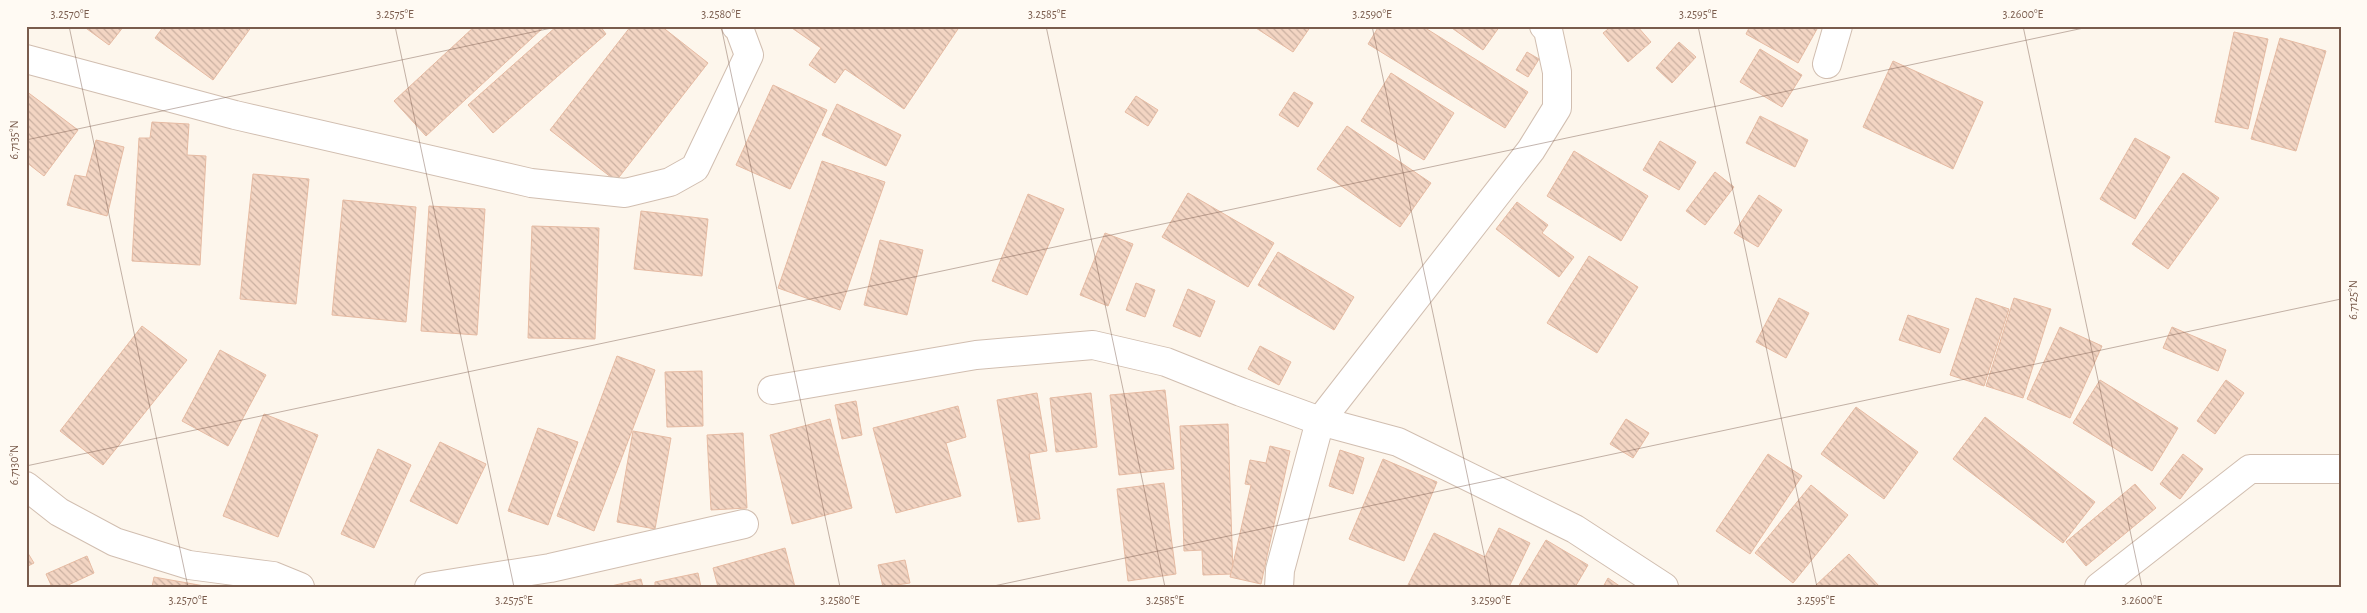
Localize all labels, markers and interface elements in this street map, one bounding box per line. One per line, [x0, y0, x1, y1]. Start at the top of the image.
text: 3.2570°E [51, 8, 90, 20]
text: 3.2575°E [376, 8, 414, 20]
text: 3.2580°E [701, 8, 741, 20]
text: 3.2585°E [1028, 8, 1066, 20]
text: 3.2590°E [1352, 8, 1392, 20]
text: 3.2595°E [1679, 8, 1717, 20]
text: 3.2600°E [2003, 8, 2044, 20]
text: 6.7135°N [8, 120, 20, 160]
text: 6.7125°N [2347, 280, 2359, 320]
text: 6.7130°N [8, 445, 20, 485]
text: 3.2570°E [169, 594, 208, 606]
text: 3.2575°E [495, 594, 533, 606]
text: 3.2580°E [820, 594, 860, 606]
text: 3.2585°E [1146, 594, 1184, 606]
text: 3.2590°E [1471, 594, 1511, 606]
text: 3.2595°E [1797, 594, 1835, 606]
text: 3.2600°E [2122, 594, 2163, 606]

